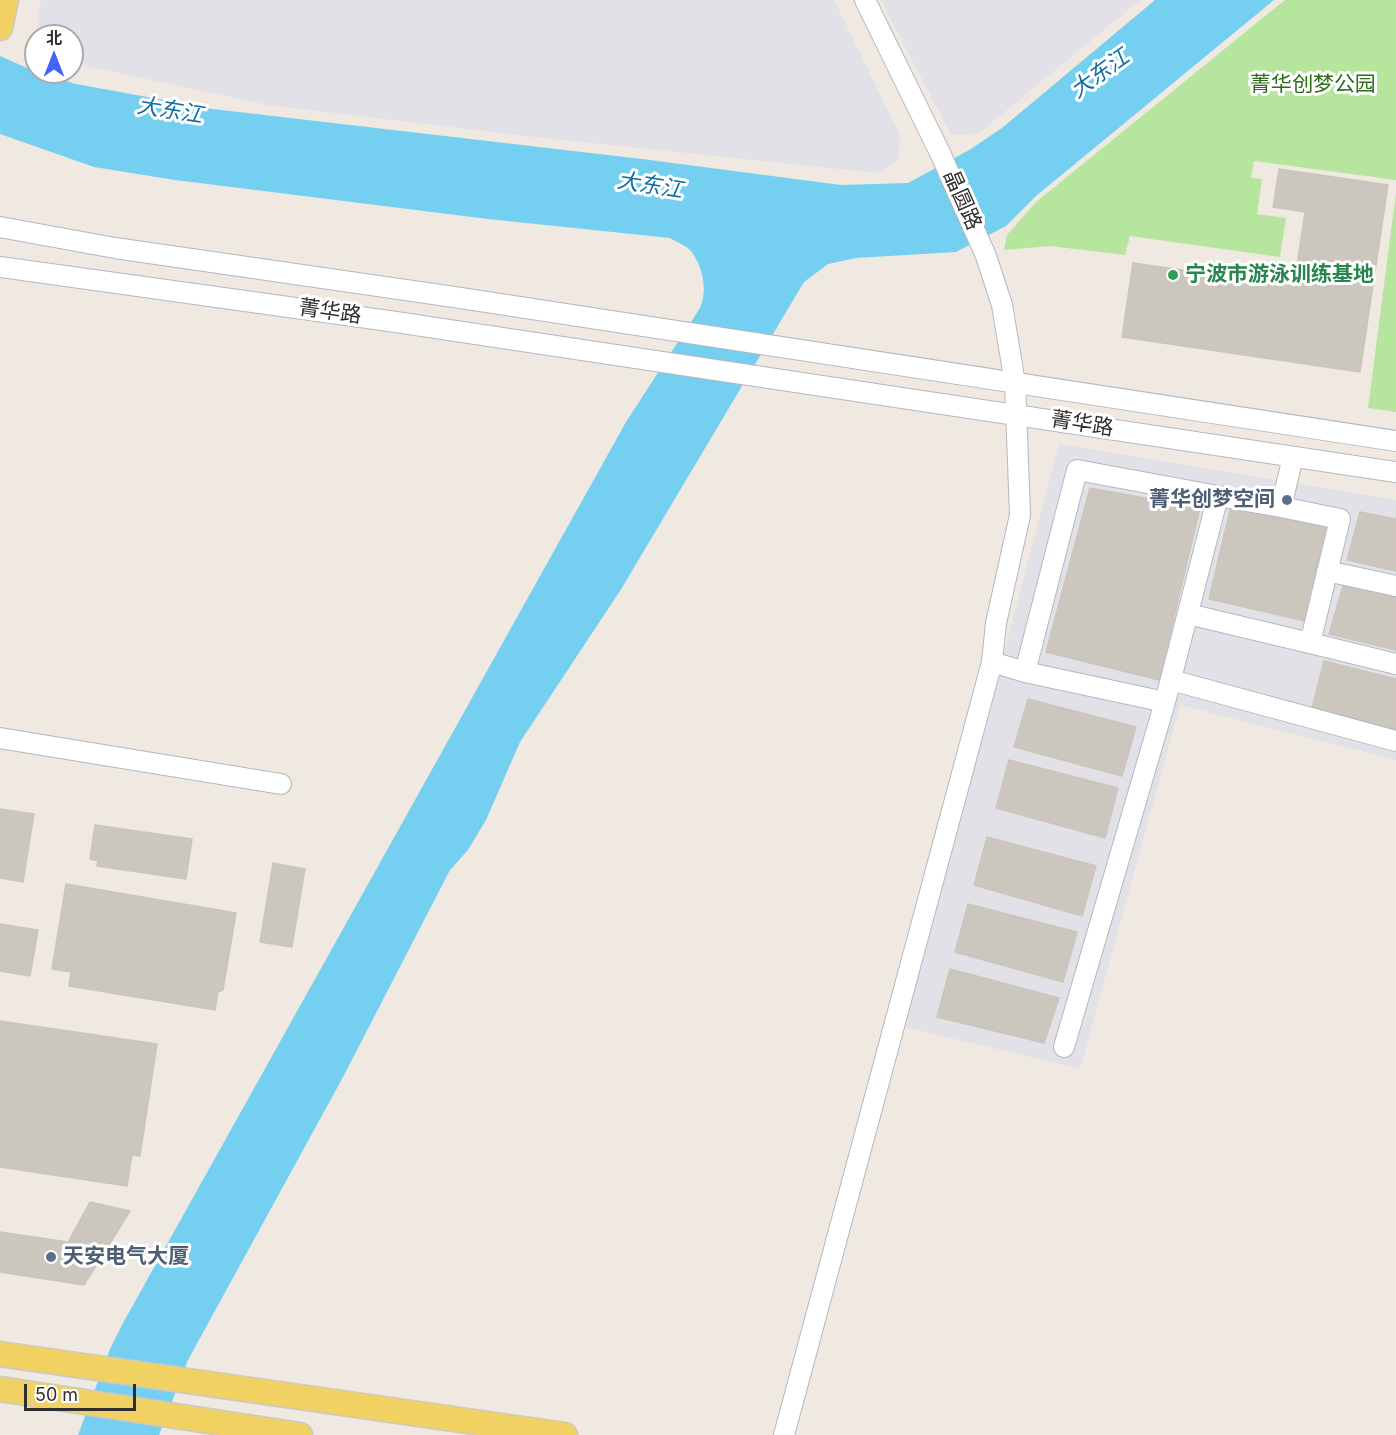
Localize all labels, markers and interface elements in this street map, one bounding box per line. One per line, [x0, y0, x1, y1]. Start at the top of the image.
north arrow [24, 24, 84, 84]
text: 北 [46, 28, 62, 48]
water label: 大东江 [1066, 44, 1134, 104]
park label: 菁华创梦公园 [1250, 72, 1376, 98]
water label: 大东江 [135, 93, 205, 129]
street label: 晶圆路 [938, 166, 986, 234]
water label: 大东江 [615, 168, 685, 204]
place label: 宁波市游泳训练基地 [1185, 262, 1374, 288]
marker: 宁波市游泳训练基地 [1166, 268, 1180, 282]
street label: 菁华路 [297, 295, 363, 329]
street label: 菁华路 [1049, 407, 1115, 441]
place label: 菁华创梦空间 [1149, 487, 1275, 513]
marker: 菁华创梦空间 [1280, 493, 1294, 507]
place label: 天安电气大厦 [63, 1244, 189, 1270]
marker: 天安电气大厦 [44, 1250, 58, 1264]
scale bar [27, 1372, 140, 1410]
text: 50 m [35, 1384, 78, 1405]

